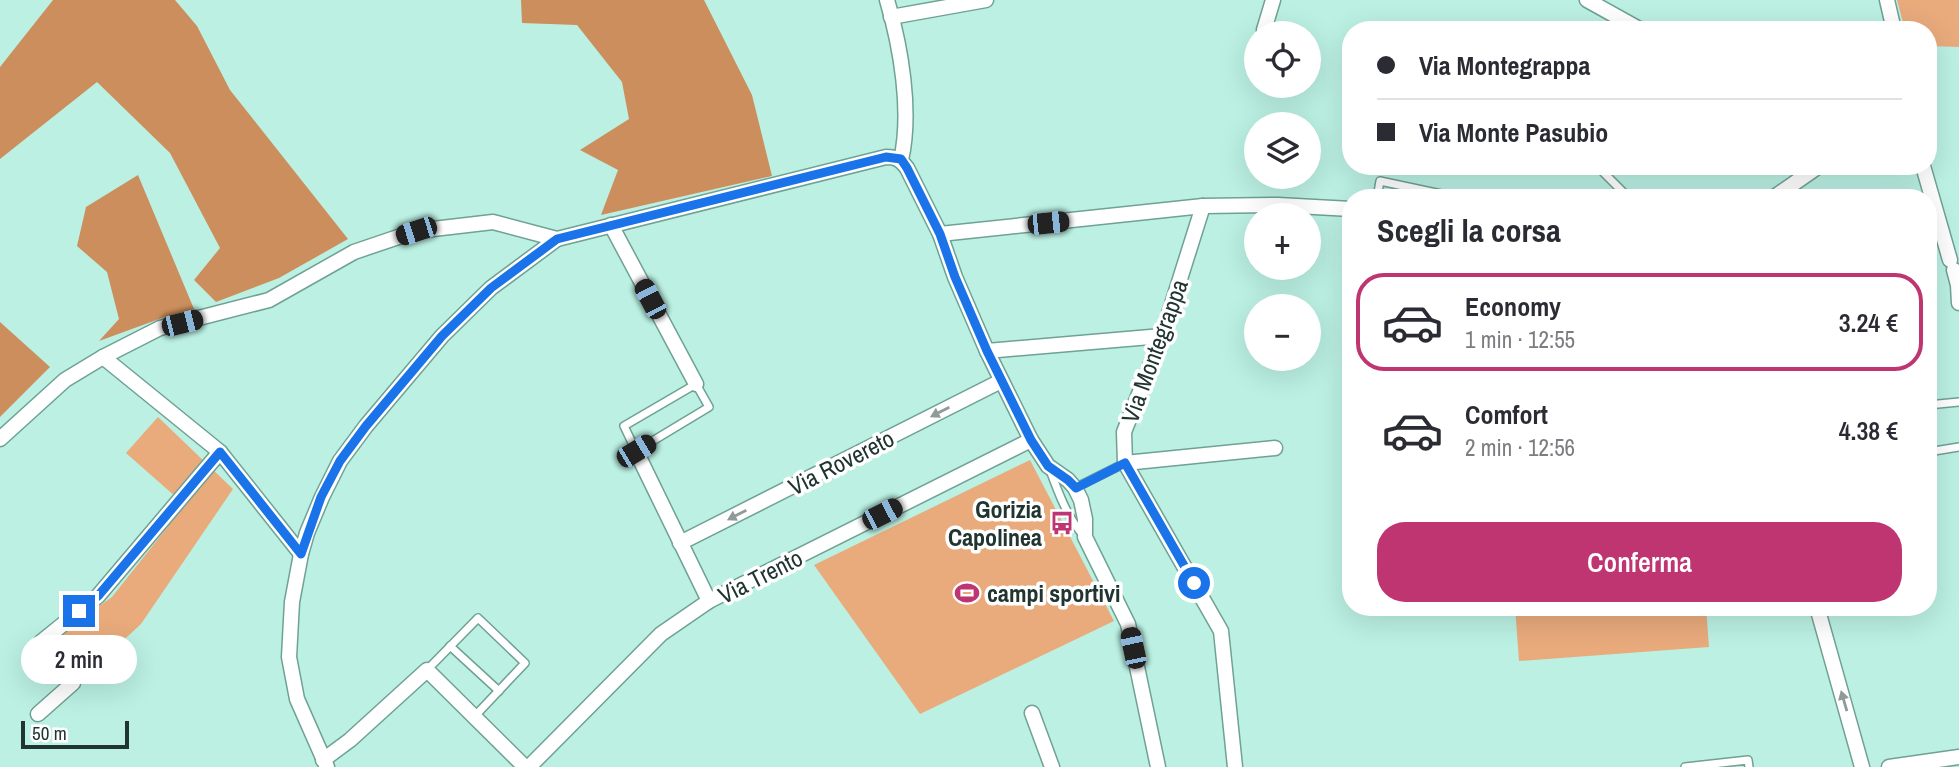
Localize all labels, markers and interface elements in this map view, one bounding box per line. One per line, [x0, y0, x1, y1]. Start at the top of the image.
map controls [1244, 21, 1321, 371]
button: locate [1244, 21, 1321, 98]
text: Via Montegrappa [1419, 48, 1590, 83]
button: layers [1244, 112, 1321, 189]
text: Via Monte Pasubio [1419, 115, 1608, 150]
button: + [1244, 203, 1321, 280]
text: Scegli la corsa [1377, 209, 1561, 252]
car [1027, 210, 1070, 236]
car [393, 215, 440, 247]
street label: Via Montegrappa [1113, 275, 1195, 427]
car [631, 276, 670, 322]
text: Economy [1465, 289, 1561, 324]
icon: car [1381, 291, 1444, 354]
button: − [1244, 294, 1321, 371]
text: 3.24 € [1839, 305, 1898, 340]
car [160, 308, 205, 338]
text: 1 min · 12:55 [1465, 324, 1575, 355]
text: Comfort [1465, 397, 1548, 432]
icon: car [1381, 399, 1444, 462]
one-way arrow [930, 406, 950, 417]
text: 4.38 € [1839, 413, 1898, 448]
street label: Via Rovereto [783, 422, 899, 502]
car [613, 431, 660, 471]
text: 2 min · 12:56 [1465, 432, 1575, 463]
place label: Gorizia Capolinea [948, 493, 1042, 553]
car [859, 495, 906, 533]
one-way arrow [727, 509, 747, 520]
bus stop icon: Gorizia Capolinea [1048, 509, 1076, 537]
button: Conferma [1377, 522, 1902, 602]
street label: Via Trento [712, 541, 808, 611]
route start [1178, 567, 1210, 599]
place label: campi sportivi [987, 577, 1120, 609]
sports icon: campi sportivi [953, 579, 981, 607]
route end [63, 595, 95, 627]
car [1119, 625, 1148, 671]
callout: 2 min [21, 636, 137, 684]
text: 2 min [55, 644, 103, 675]
one-way arrow [1838, 691, 1848, 712]
scale bar [21, 718, 130, 750]
text: 50 m [32, 720, 67, 746]

